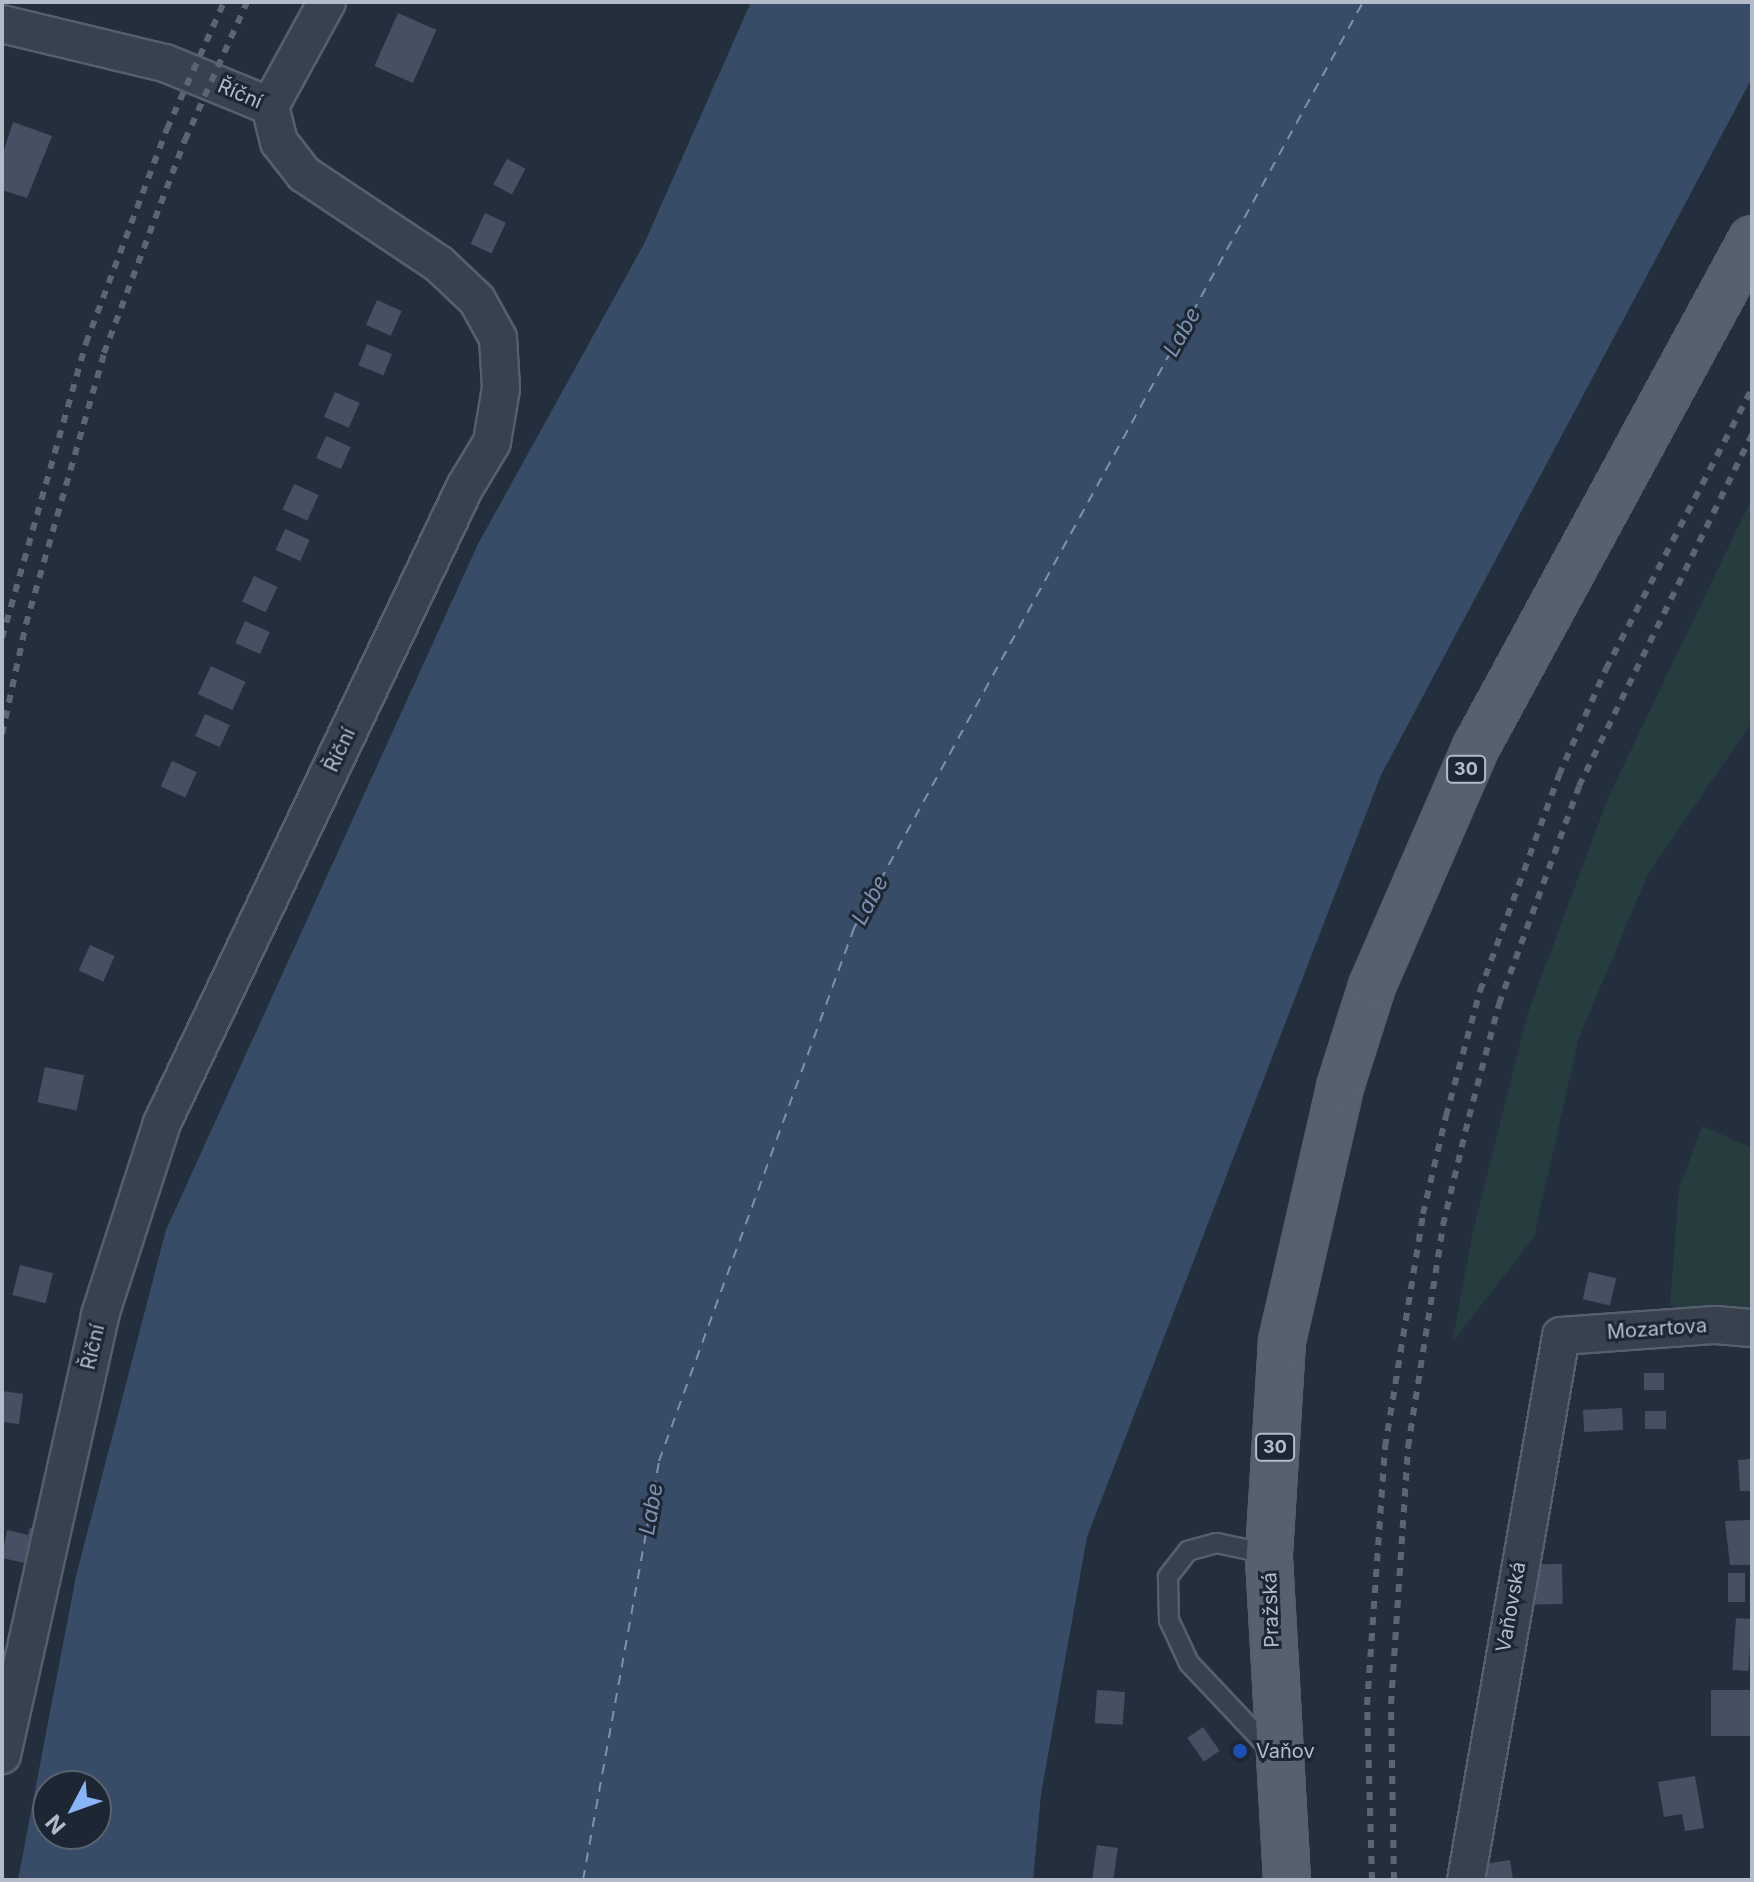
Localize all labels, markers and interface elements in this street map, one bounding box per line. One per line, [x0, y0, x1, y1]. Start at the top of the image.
street label: Říční [214, 74, 266, 114]
water label: Labe [1158, 303, 1206, 361]
street label: Říční [319, 724, 361, 776]
road number: 30 [1446, 755, 1486, 783]
water label: Labe [846, 871, 894, 929]
street label: Mozartova [1606, 1314, 1708, 1344]
street label: Říční [76, 1322, 110, 1372]
road number: 30 [1255, 1433, 1295, 1461]
water label: Labe [633, 1481, 669, 1537]
street label: Vaňovská [1491, 1560, 1531, 1654]
street label: Pražská [1258, 1572, 1284, 1648]
place label: Vaňov [1256, 1739, 1315, 1763]
marker: Vaňov [1231, 1742, 1249, 1760]
north arrow [32, 1770, 112, 1850]
text: N [40, 1810, 71, 1839]

